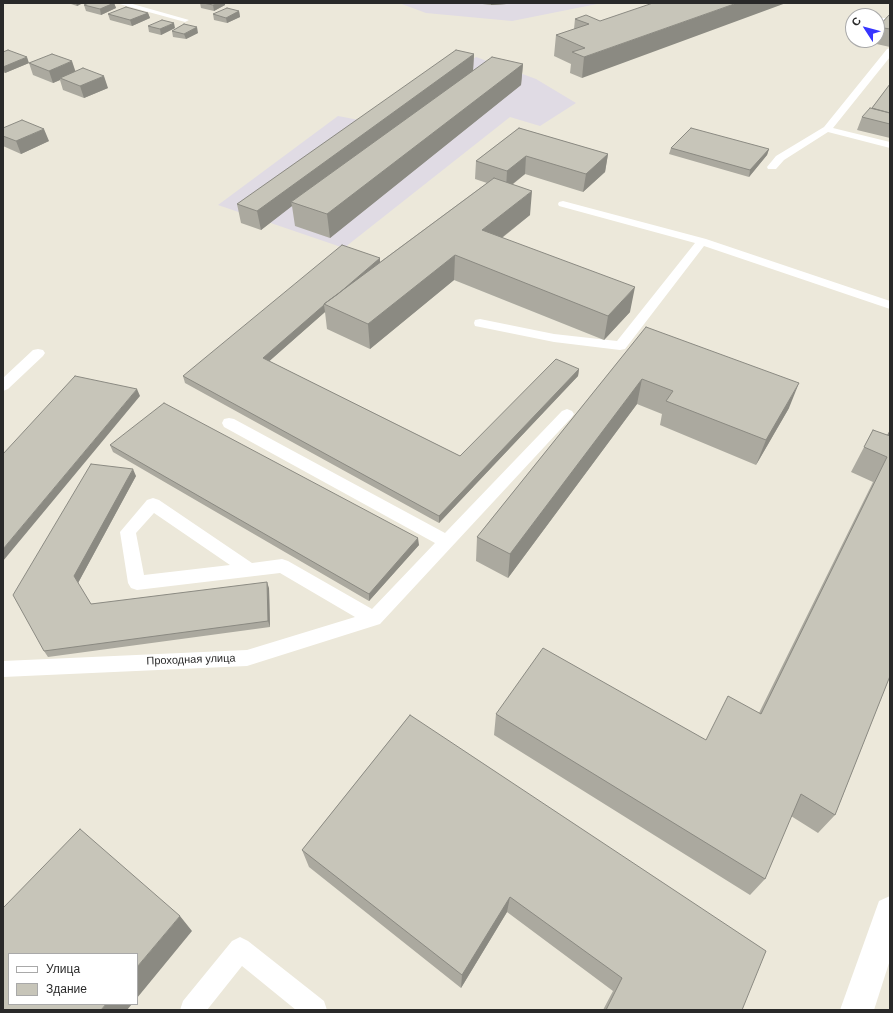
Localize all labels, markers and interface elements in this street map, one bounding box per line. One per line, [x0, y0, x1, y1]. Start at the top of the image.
north arrow [845, 8, 885, 48]
text: С [849, 15, 863, 28]
street label: Проходная улица [146, 652, 236, 668]
legend [8, 953, 138, 1005]
text: Улица [46, 962, 80, 976]
text: Здание [46, 982, 87, 996]

